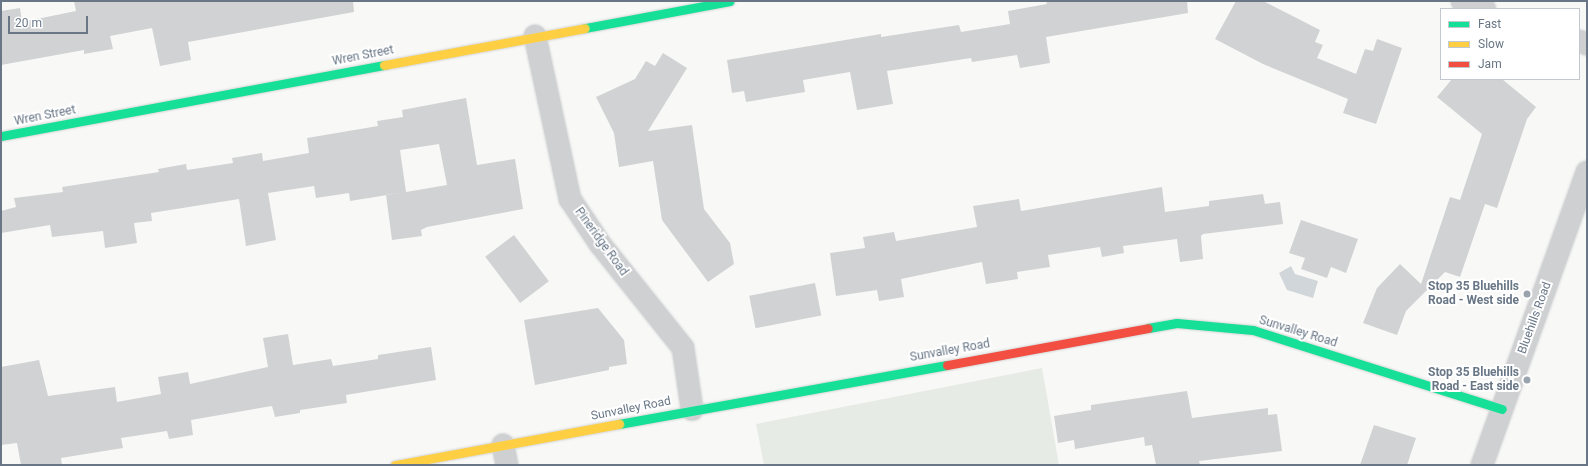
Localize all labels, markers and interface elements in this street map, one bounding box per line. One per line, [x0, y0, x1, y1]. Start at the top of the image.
scale bar [10, 8, 90, 34]
legend [1440, 8, 1580, 80]
text: 20 m [15, 16, 42, 30]
text: Fast [1478, 17, 1501, 31]
text: Slow [1478, 37, 1504, 51]
street label: Wren Street [331, 43, 395, 69]
text: Jam [1478, 57, 1502, 71]
street label: Wren Street [13, 103, 77, 129]
street label: Pineridge Road [571, 205, 631, 279]
place label: Stop 35 Bluehills Road - West side [1428, 280, 1519, 308]
street label: Bluehills Road [1515, 280, 1555, 356]
marker: Stop 35 Bluehills Road - West side [1522, 289, 1532, 299]
street label: Sunvalley Road [1257, 313, 1339, 351]
street label: Sunvalley Road [909, 337, 991, 365]
place label: Stop 35 Bluehills Road - East side [1428, 366, 1519, 394]
marker: Stop 35 Bluehills Road - East side [1522, 375, 1532, 385]
street label: Sunvalley Road [590, 394, 672, 424]

